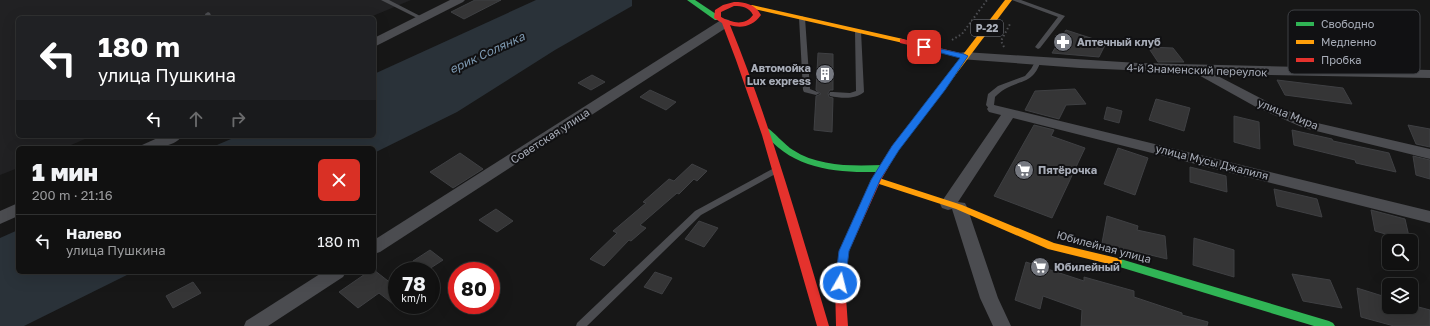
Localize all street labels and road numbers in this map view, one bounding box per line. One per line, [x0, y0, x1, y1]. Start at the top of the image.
road number: Р-22 [971, 20, 1003, 36]
street label: 4-й Знаменский переулок [1126, 61, 1268, 78]
street label: улица Мира [1256, 95, 1320, 132]
street label: Советская улица [508, 105, 592, 166]
street label: улица Мусы Джалиля [1154, 141, 1270, 182]
street label: Юбилейная улица [1055, 228, 1153, 265]

